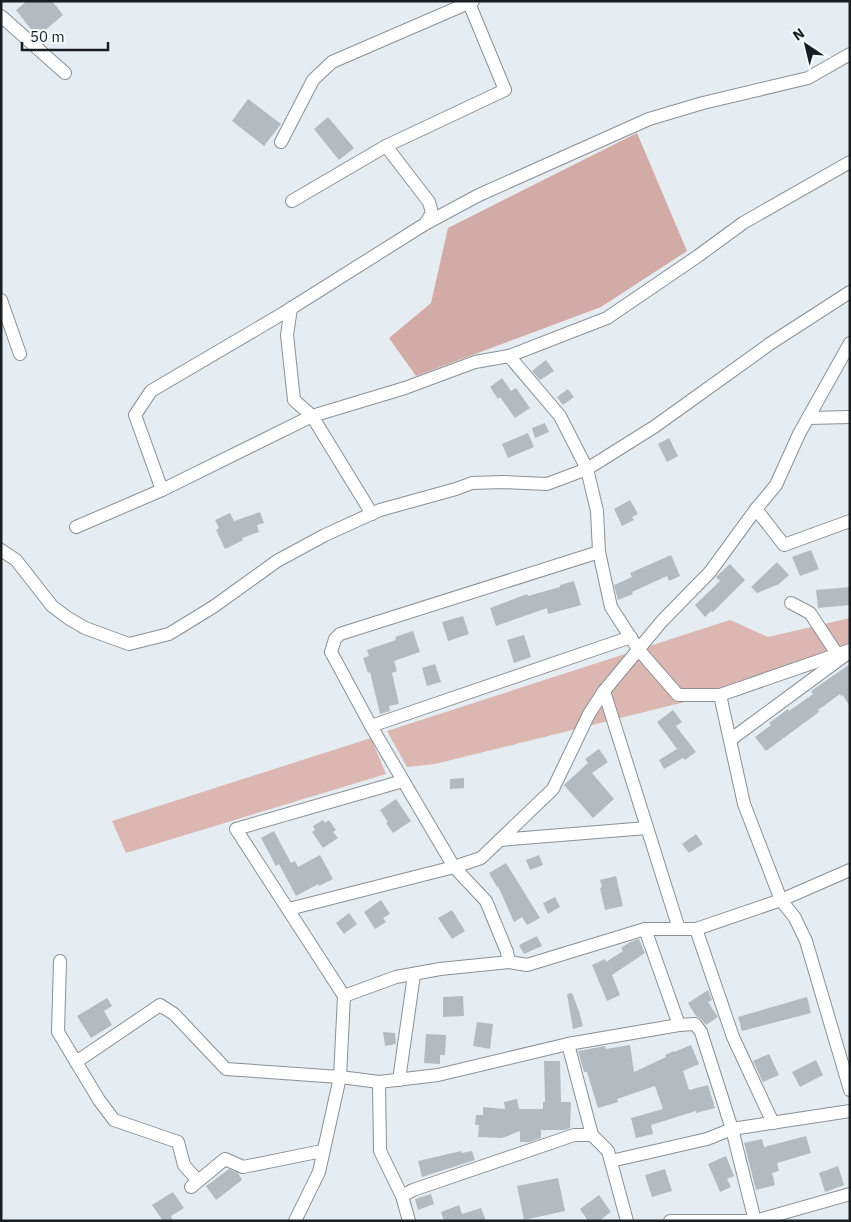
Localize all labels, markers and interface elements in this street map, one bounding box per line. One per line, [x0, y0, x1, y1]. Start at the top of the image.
scale bar [22, 20, 109, 52]
north arrow [781, 20, 831, 70]
text: N [789, 24, 808, 45]
text: 50 m [30, 27, 65, 46]

